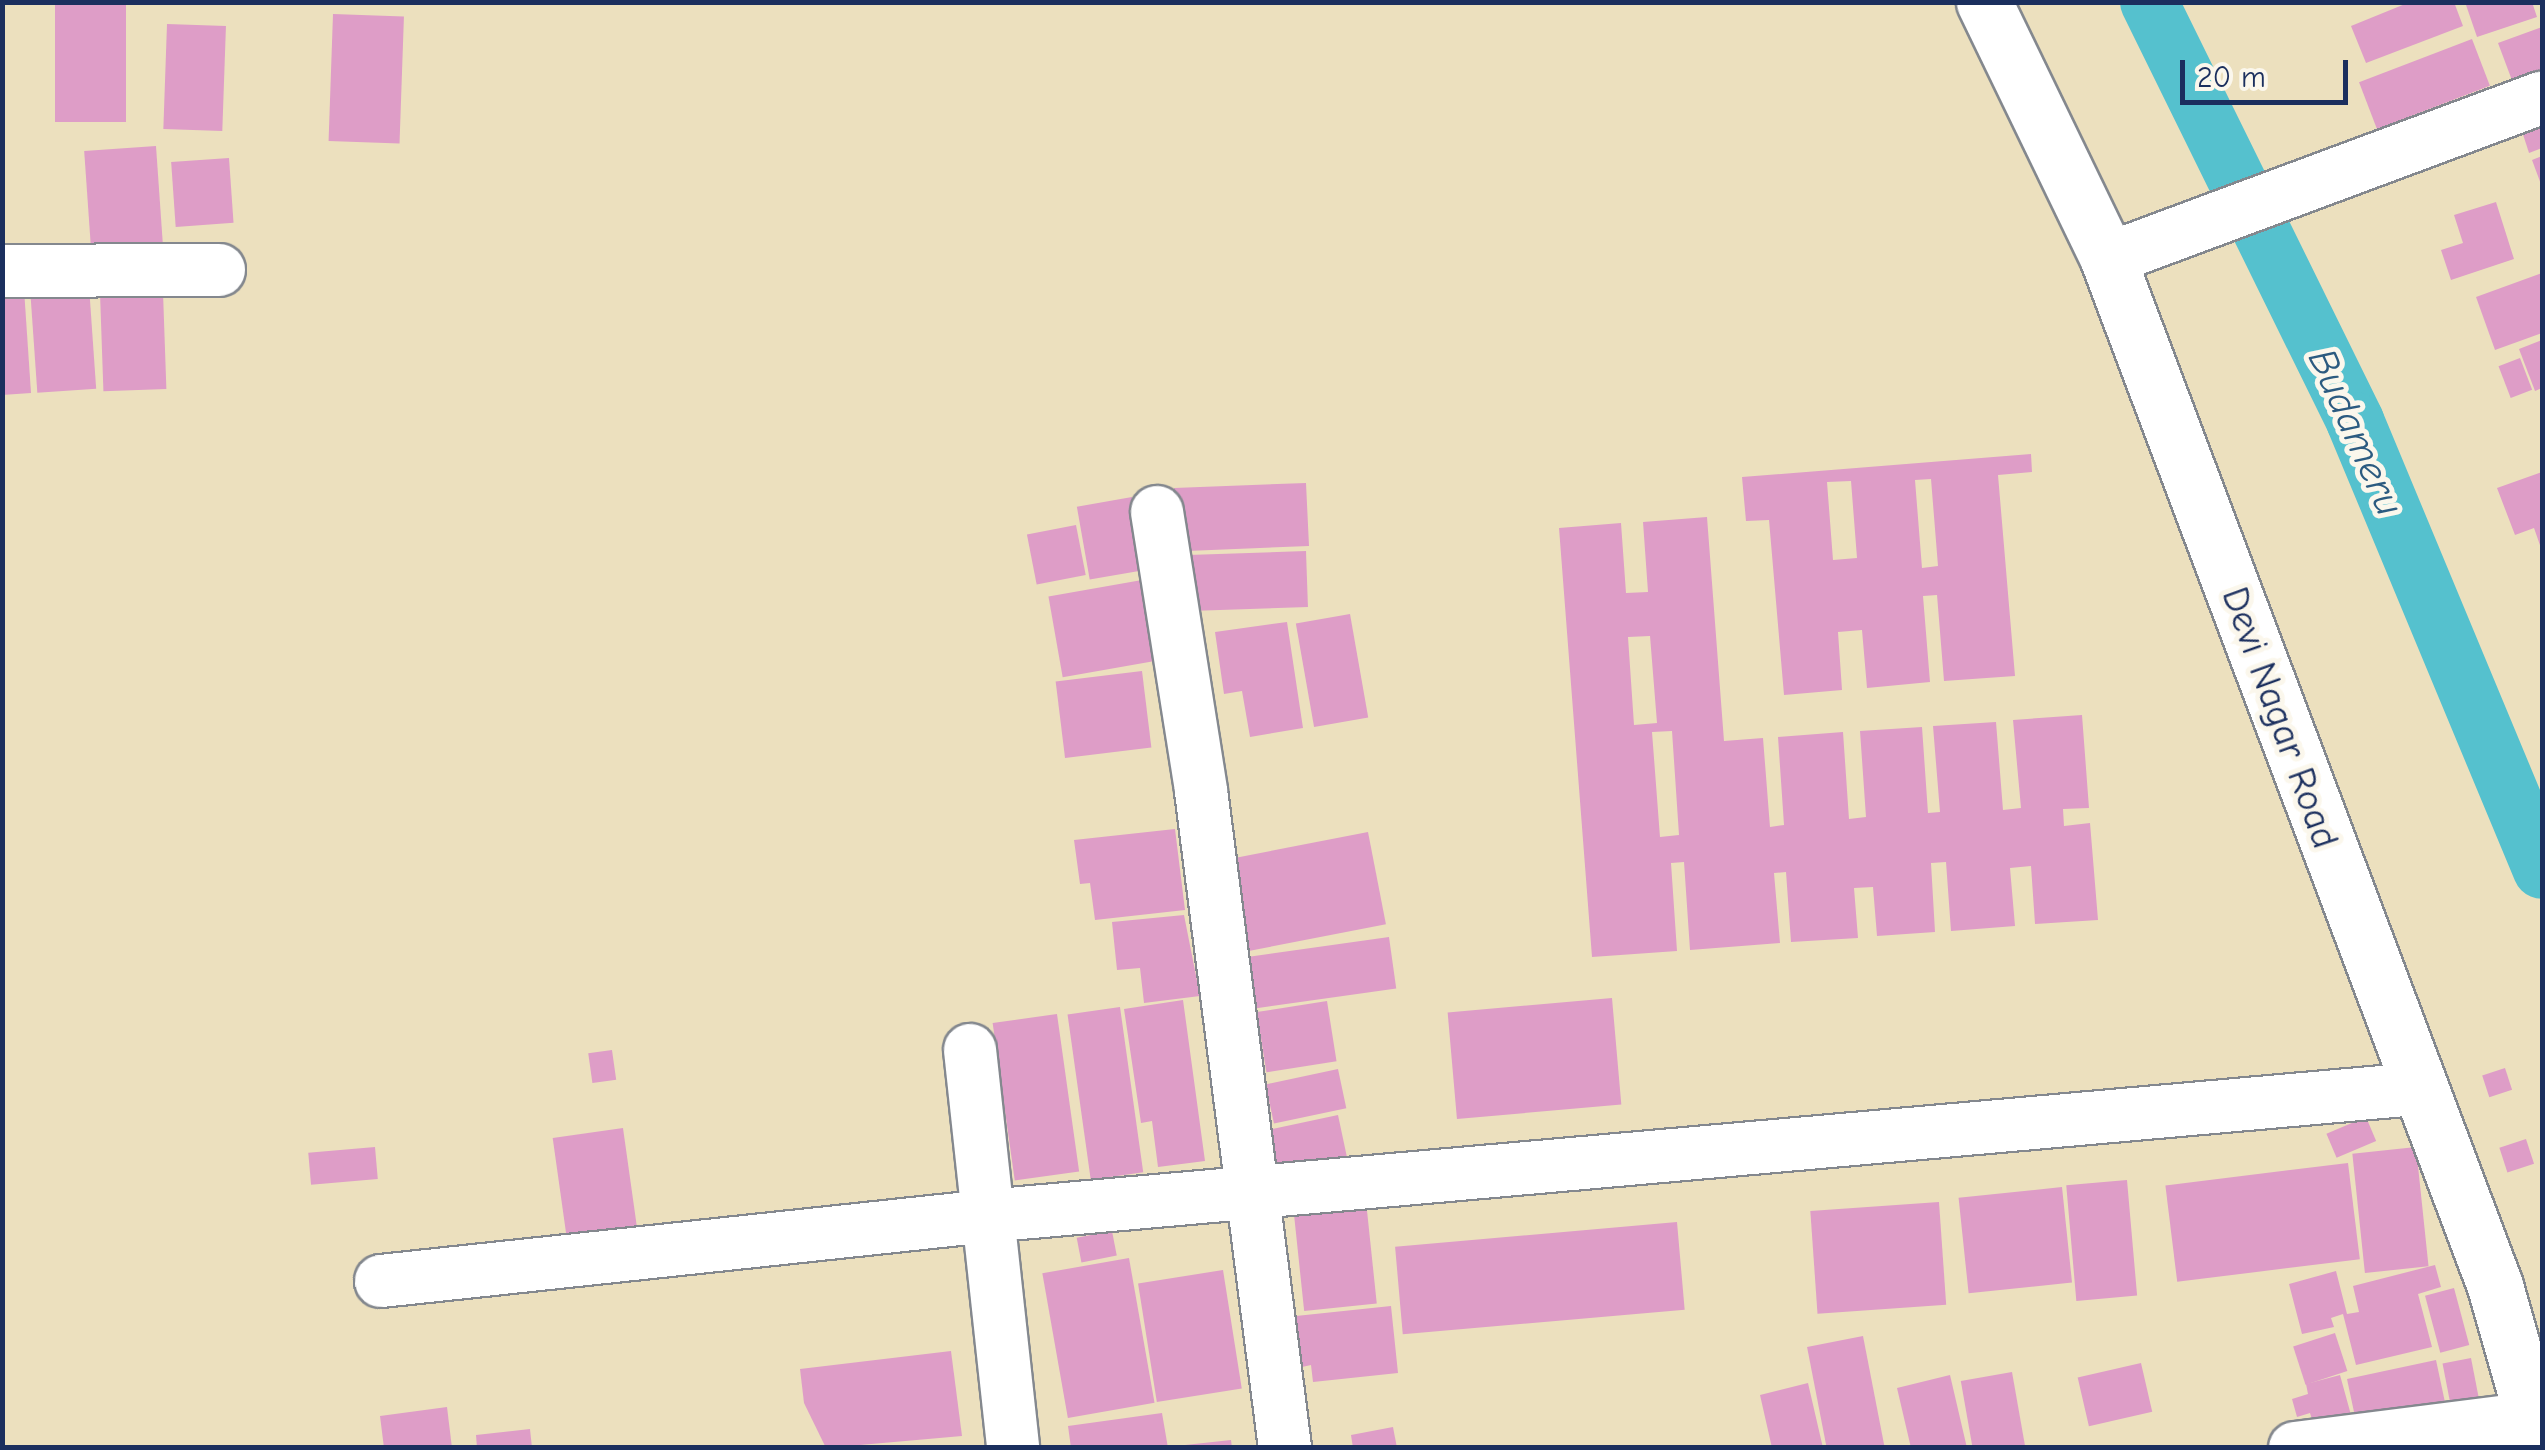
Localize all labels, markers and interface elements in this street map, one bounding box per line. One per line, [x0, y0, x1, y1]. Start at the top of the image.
scale bar [2185, 40, 2352, 102]
text: 20 m [2197, 60, 2266, 95]
water label: Budameru [2298, 341, 2414, 523]
street label: Devi Nagar Road [2211, 581, 2347, 855]

